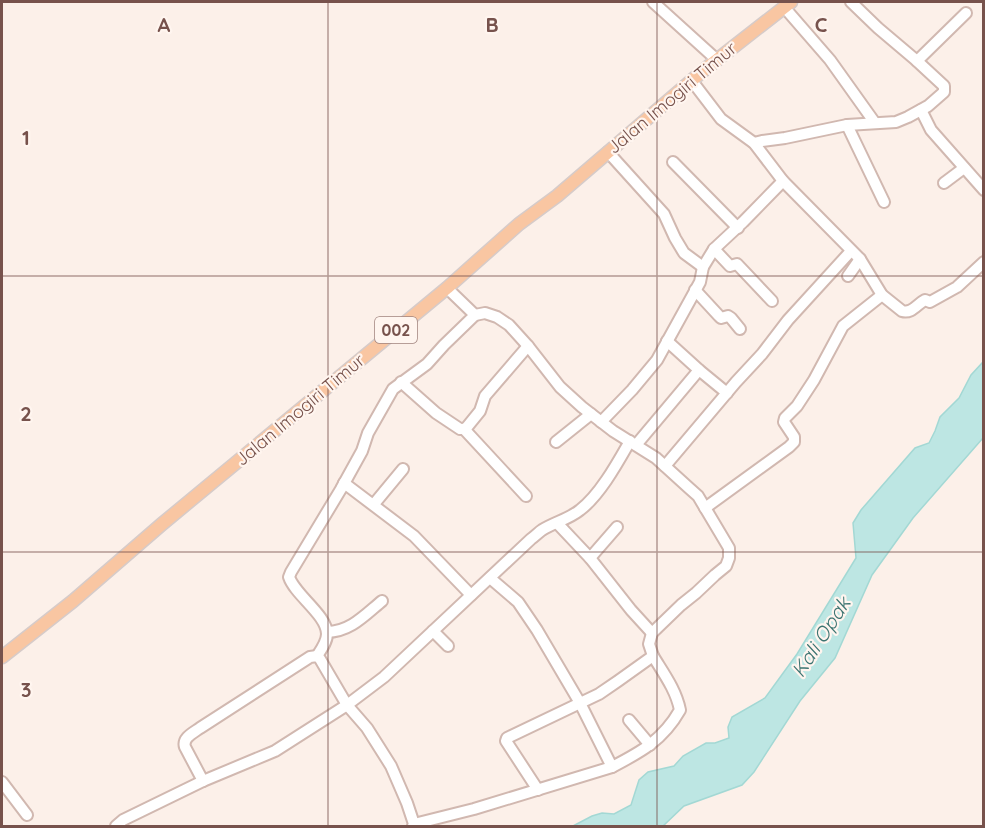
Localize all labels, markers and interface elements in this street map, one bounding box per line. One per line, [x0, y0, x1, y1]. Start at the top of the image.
text: A [158, 12, 171, 37]
text: B [485, 12, 499, 37]
text: C [815, 12, 828, 37]
street label: Jalan Imogiri Timur [602, 37, 741, 159]
text: 1 [22, 125, 30, 150]
road number: 002 [375, 317, 417, 343]
street label: Jalan Imogiri Timur [230, 349, 369, 471]
text: 2 [20, 401, 32, 426]
water label: Kali Opak [786, 590, 857, 681]
text: 3 [21, 677, 31, 702]

